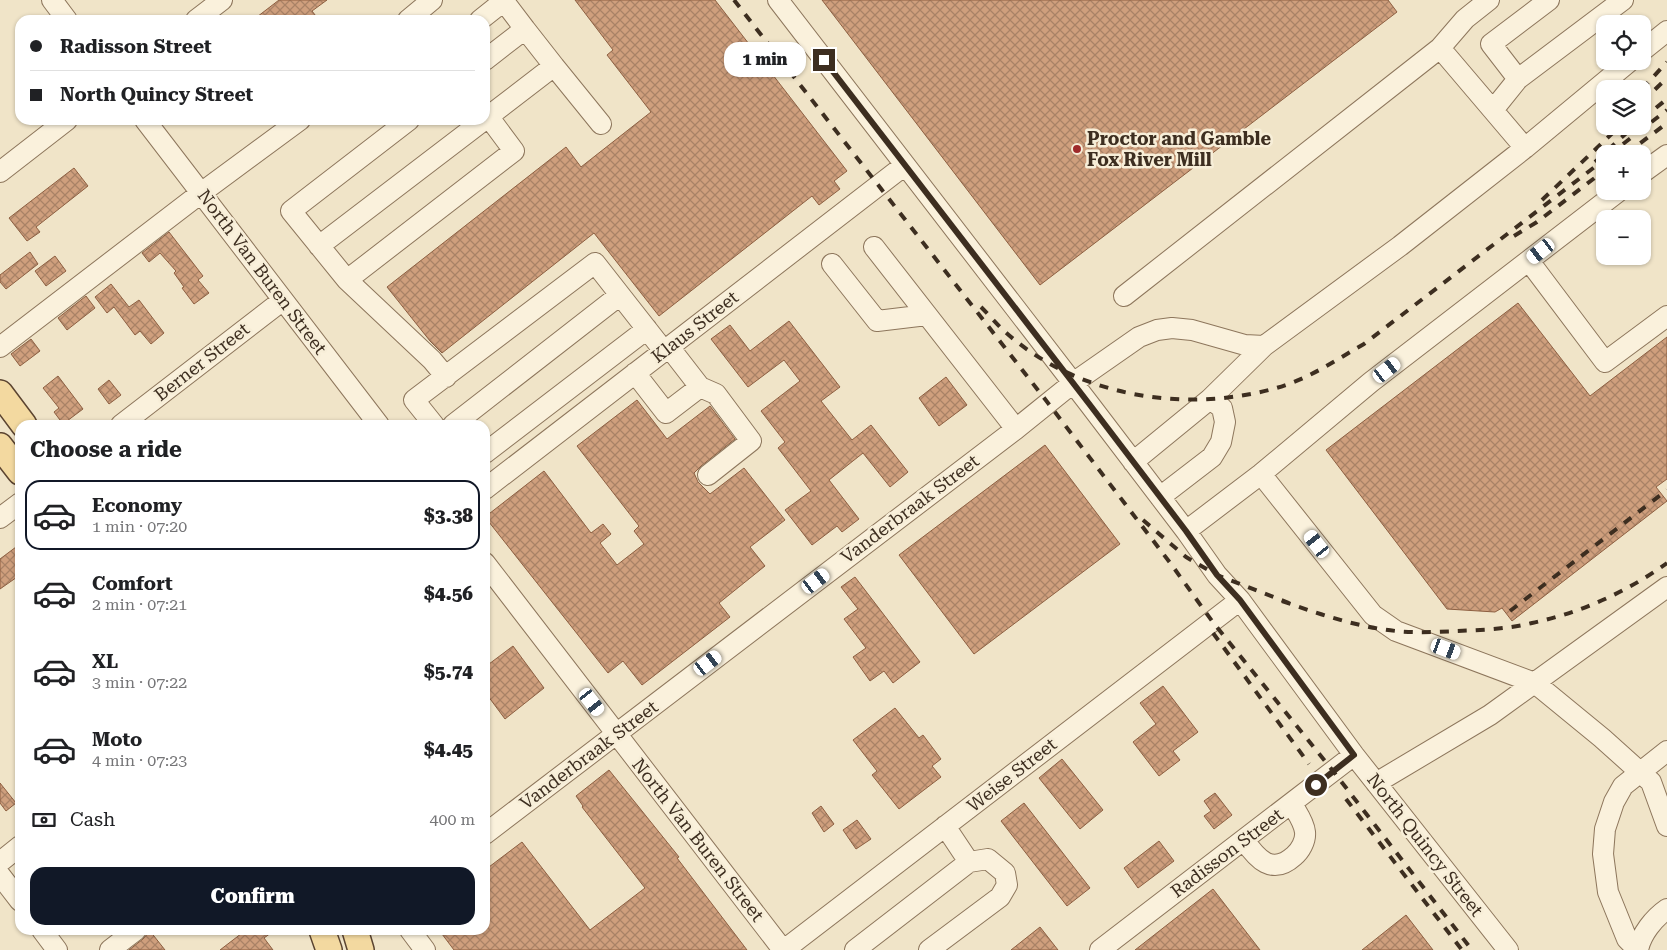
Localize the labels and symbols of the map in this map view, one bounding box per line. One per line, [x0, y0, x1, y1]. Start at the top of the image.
callout: 1 min [724, 42, 806, 78]
route end [813, 49, 835, 71]
place label: Proctor and Gamble Fox River Mill [1087, 128, 1271, 170]
marker: Proctor and Gamble Fox River Mill [1071, 143, 1083, 155]
street label: North Van Buren Street [193, 185, 331, 359]
car [1524, 236, 1557, 266]
street label: Klaus Street [647, 286, 742, 367]
street label: Berner Street [150, 318, 253, 405]
car [1370, 355, 1403, 385]
street label: Vanderbraak Street [837, 450, 983, 567]
car [1301, 528, 1332, 560]
car [799, 566, 832, 596]
car [1429, 637, 1462, 661]
car [691, 648, 724, 678]
car [576, 686, 607, 718]
street label: Vanderbraak Street [516, 696, 662, 813]
street label: Weise Street [963, 733, 1061, 816]
street label: North Van Buren Street [628, 754, 769, 926]
street label: North Quincy Street [1363, 769, 1488, 921]
route start [1305, 774, 1327, 796]
street label: Radisson Street [1166, 803, 1287, 902]

